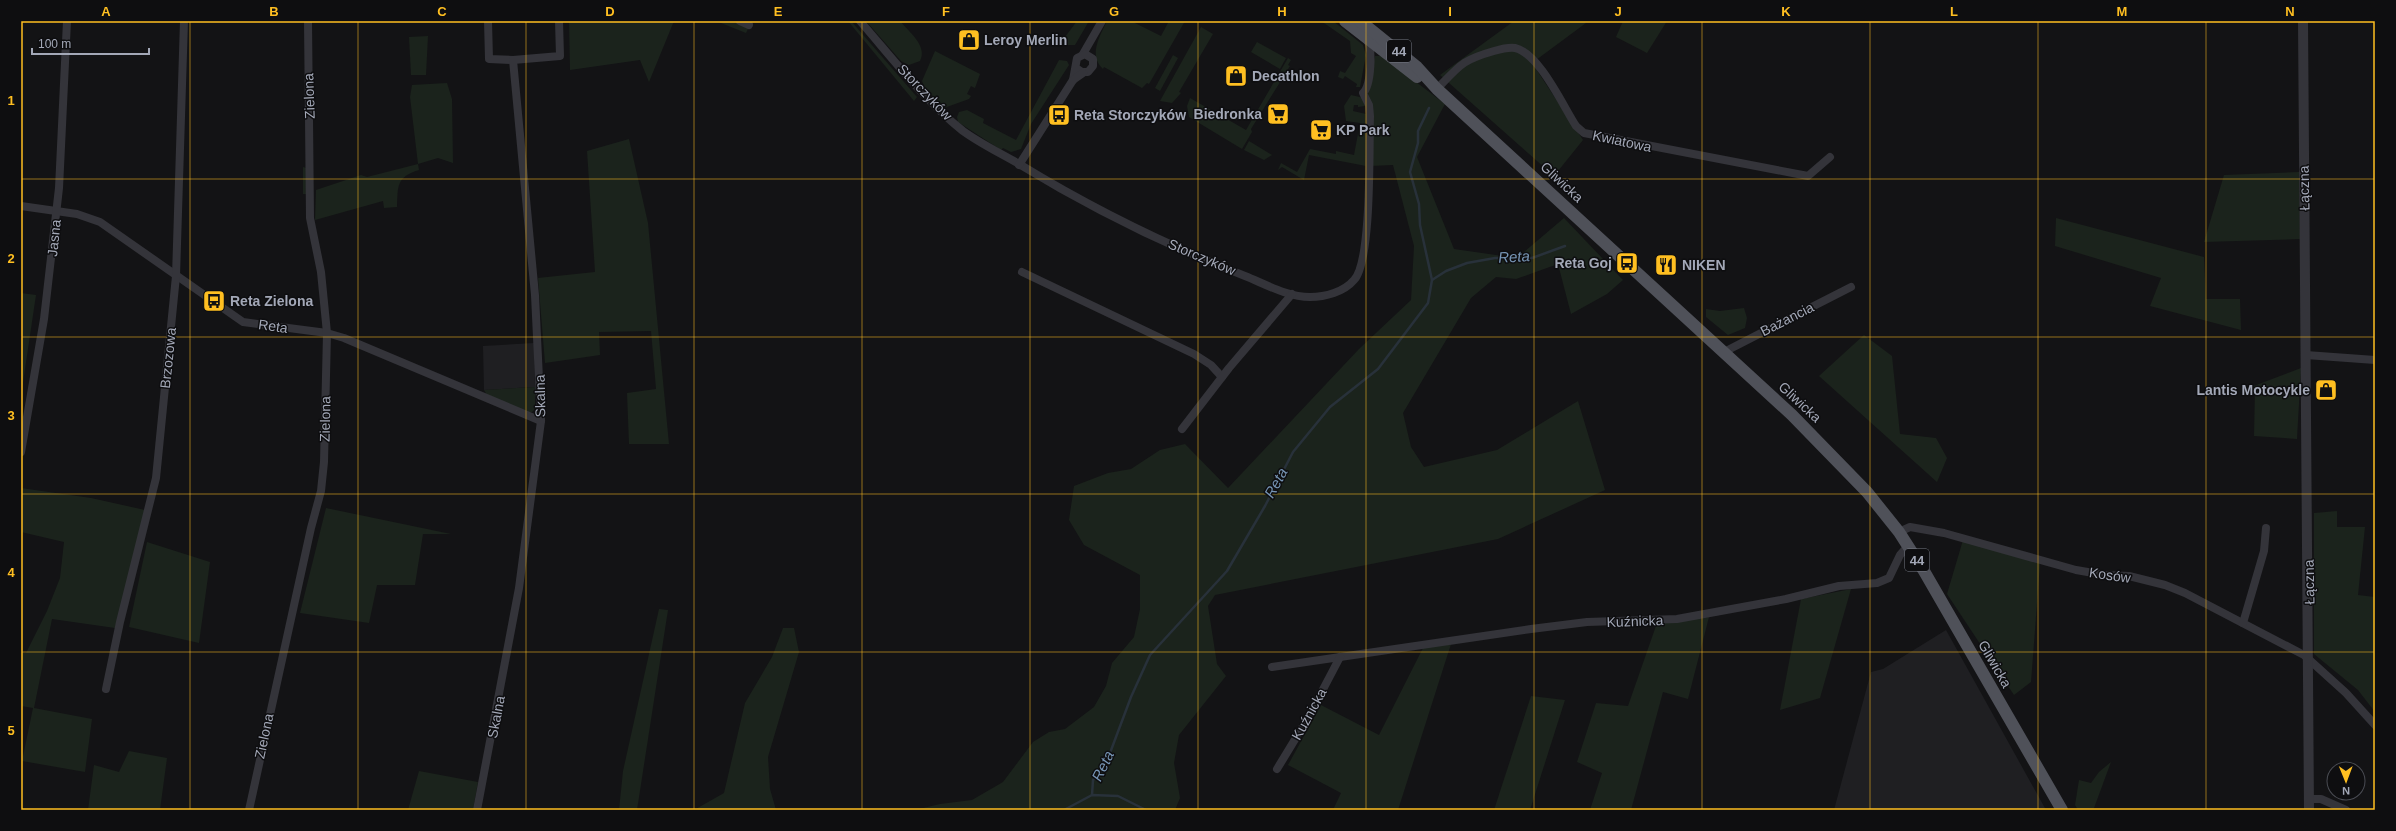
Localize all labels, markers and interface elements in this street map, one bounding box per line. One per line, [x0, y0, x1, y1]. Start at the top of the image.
text: A [101, 4, 111, 19]
text: B [269, 4, 279, 19]
text: C [437, 4, 447, 19]
text: D [605, 4, 615, 19]
text: E [774, 4, 783, 19]
text: F [942, 4, 950, 19]
text: G [1109, 4, 1119, 19]
text: H [1277, 4, 1287, 19]
text: I [1448, 4, 1452, 19]
text: J [1614, 4, 1622, 19]
text: K [1781, 4, 1791, 19]
text: L [1950, 4, 1958, 19]
text: M [2117, 4, 2127, 19]
text: N [2285, 4, 2295, 19]
shop icon: Leroy Merlin [956, 27, 982, 53]
scale bar [32, 30, 149, 56]
place label: Leroy Merlin [984, 32, 1067, 48]
text: 100 m [38, 37, 71, 51]
road number: 44 [1387, 40, 1411, 62]
street label: Storczyków [894, 61, 956, 124]
shop icon: Decathlon [1223, 63, 1249, 89]
place label: Decathlon [1252, 68, 1320, 84]
street label: Zielona [300, 73, 318, 119]
text: 1 [7, 93, 15, 108]
supermarket icon: Biedronka [1265, 101, 1291, 127]
bus stop icon: Reta Storczyków [1046, 102, 1072, 128]
place label: Biedronka [1194, 106, 1262, 122]
place label: Reta Storczyków [1074, 107, 1186, 123]
supermarket icon: KP Park [1308, 117, 1334, 143]
place label: KP Park [1336, 122, 1390, 138]
street label: Kwiatowa [1591, 127, 1653, 155]
street label: Gliwicka [1537, 158, 1587, 206]
street label: Łączna [2296, 165, 2312, 211]
street label: Jasna [44, 218, 64, 257]
street label: Storczyków [1166, 236, 1239, 279]
water label: Reta [1498, 247, 1530, 266]
bus stop icon: Reta Goj [1614, 250, 1640, 276]
text: 2 [7, 251, 15, 266]
restaurant icon: NIKEN [1653, 252, 1679, 278]
place label: Reta Goj [1554, 255, 1612, 271]
place label: NIKEN [1682, 257, 1726, 273]
bus stop icon: Reta Zielona [201, 288, 227, 314]
place label: Reta Zielona [230, 293, 313, 309]
street label: Bażancia [1758, 299, 1816, 339]
street label: Reta [257, 316, 289, 336]
street label: Brzozowa [157, 326, 179, 389]
street label: Skalna [532, 374, 548, 418]
shop icon: Lantis Motocykle [2313, 377, 2339, 403]
street label: Gliwicka [1775, 378, 1825, 426]
place label: Lantis Motocykle [2196, 382, 2310, 398]
street label: Zielona [317, 396, 333, 442]
text: 3 [7, 408, 15, 423]
water label: Reta [1260, 465, 1291, 501]
road number: 44 [1905, 549, 1929, 571]
street label: Łączna [2301, 559, 2317, 605]
street label: Kosów [2088, 564, 2133, 586]
text: 4 [7, 565, 15, 580]
street label: Kuźnicka [1606, 612, 1664, 630]
street label: Gliwicka [1975, 637, 2015, 691]
street label: Kuźnicka [1288, 685, 1330, 743]
street label: Skalna [484, 694, 508, 740]
street label: Zielona [251, 712, 277, 760]
text: 5 [7, 723, 15, 738]
water label: Reta [1088, 748, 1117, 784]
north arrow [2326, 761, 2366, 801]
text: N [2342, 785, 2350, 797]

